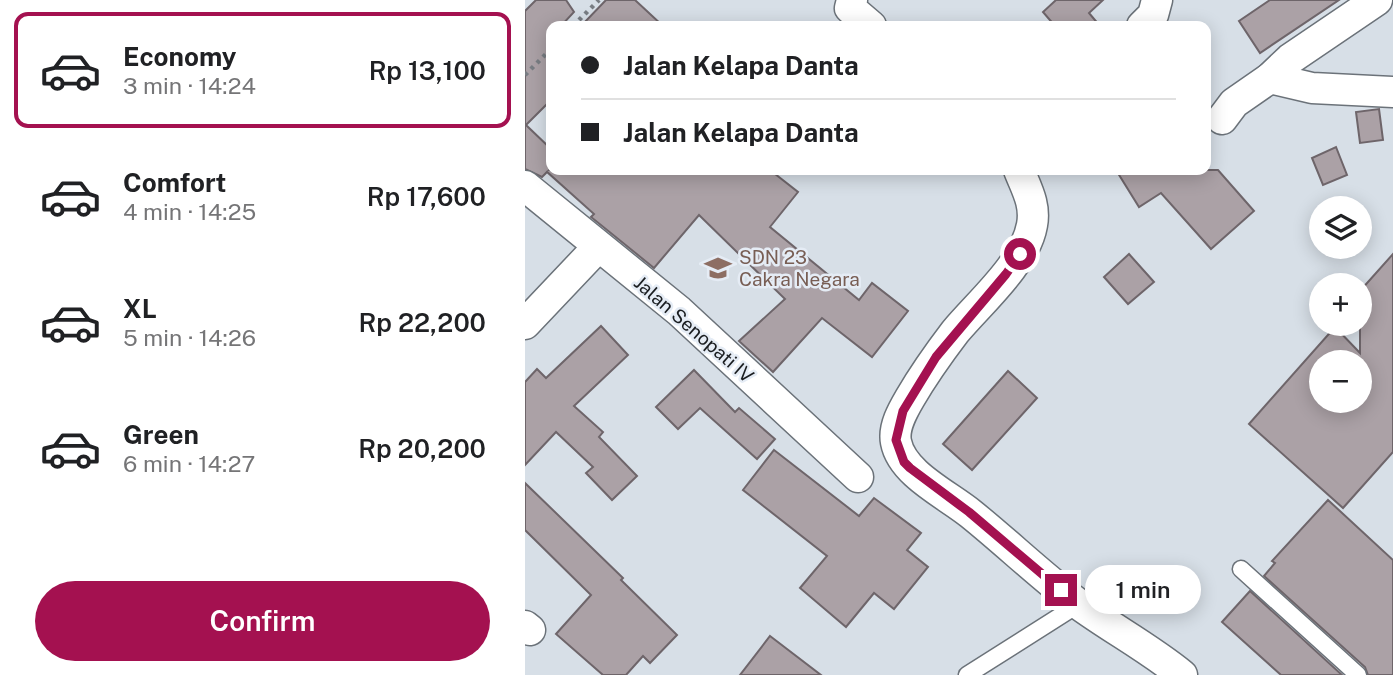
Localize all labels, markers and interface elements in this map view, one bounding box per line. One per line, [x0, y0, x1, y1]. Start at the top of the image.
icon: car [39, 39, 102, 102]
text: Economy [123, 41, 236, 72]
text: Jalan Kelapa Danta [623, 50, 859, 81]
text: Rp 13,100 [369, 55, 486, 86]
text: 3 min · 14:24 [123, 72, 256, 99]
text: Jalan Kelapa Danta [623, 117, 859, 148]
icon: car [39, 165, 102, 228]
text: Comfort [123, 167, 226, 198]
text: Rp 17,600 [367, 181, 486, 212]
map controls [1309, 196, 1372, 413]
button: layers [1309, 196, 1372, 259]
text: 4 min · 14:25 [123, 198, 256, 225]
route start [1004, 238, 1036, 270]
place label: SDN 23 Cakra Negara [739, 246, 860, 290]
school or university icon: SDN 23 Cakra Negara [703, 253, 733, 283]
street label: Jalan Senopati IV [630, 271, 758, 387]
button: + [1309, 273, 1372, 336]
icon: car [39, 291, 102, 354]
text: XL [123, 293, 157, 324]
text: Rp 22,200 [359, 307, 486, 338]
text: 5 min · 14:26 [123, 324, 256, 351]
button: − [1309, 350, 1372, 413]
icon: car [39, 417, 102, 480]
text: Green [123, 419, 199, 450]
text: Rp 20,200 [358, 433, 486, 464]
text: 6 min · 14:27 [123, 450, 255, 477]
callout: 1 min [1085, 566, 1201, 614]
route end [1045, 574, 1077, 606]
text: 1 min [1116, 576, 1170, 603]
button: Confirm [35, 581, 490, 661]

